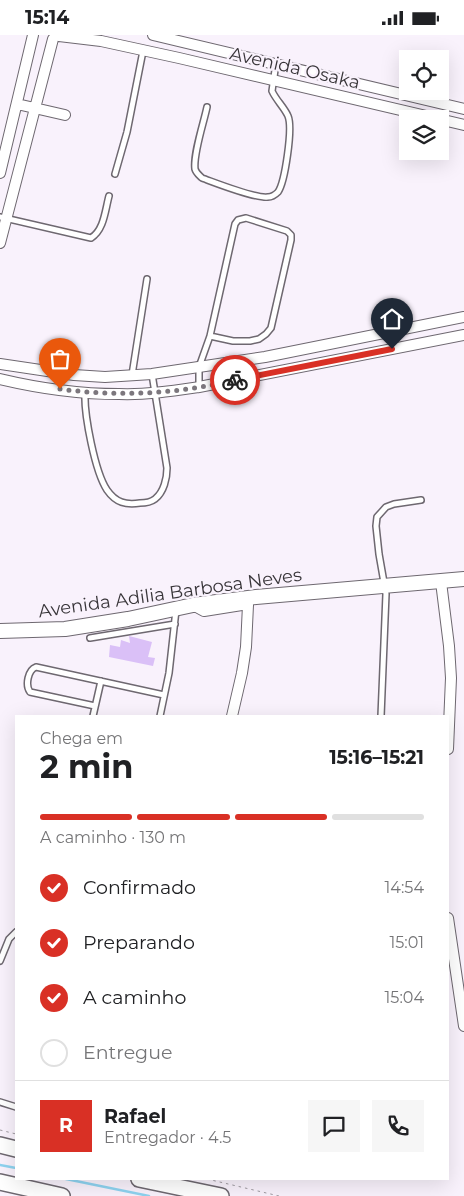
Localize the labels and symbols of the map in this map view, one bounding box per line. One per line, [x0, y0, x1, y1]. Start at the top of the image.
street label: Avenida Osaka [228, 42, 362, 94]
pin [371, 298, 413, 349]
pin [39, 338, 81, 389]
courier [210, 355, 260, 405]
street label: Avenida Adilia Barbosa Neves [37, 564, 303, 622]

